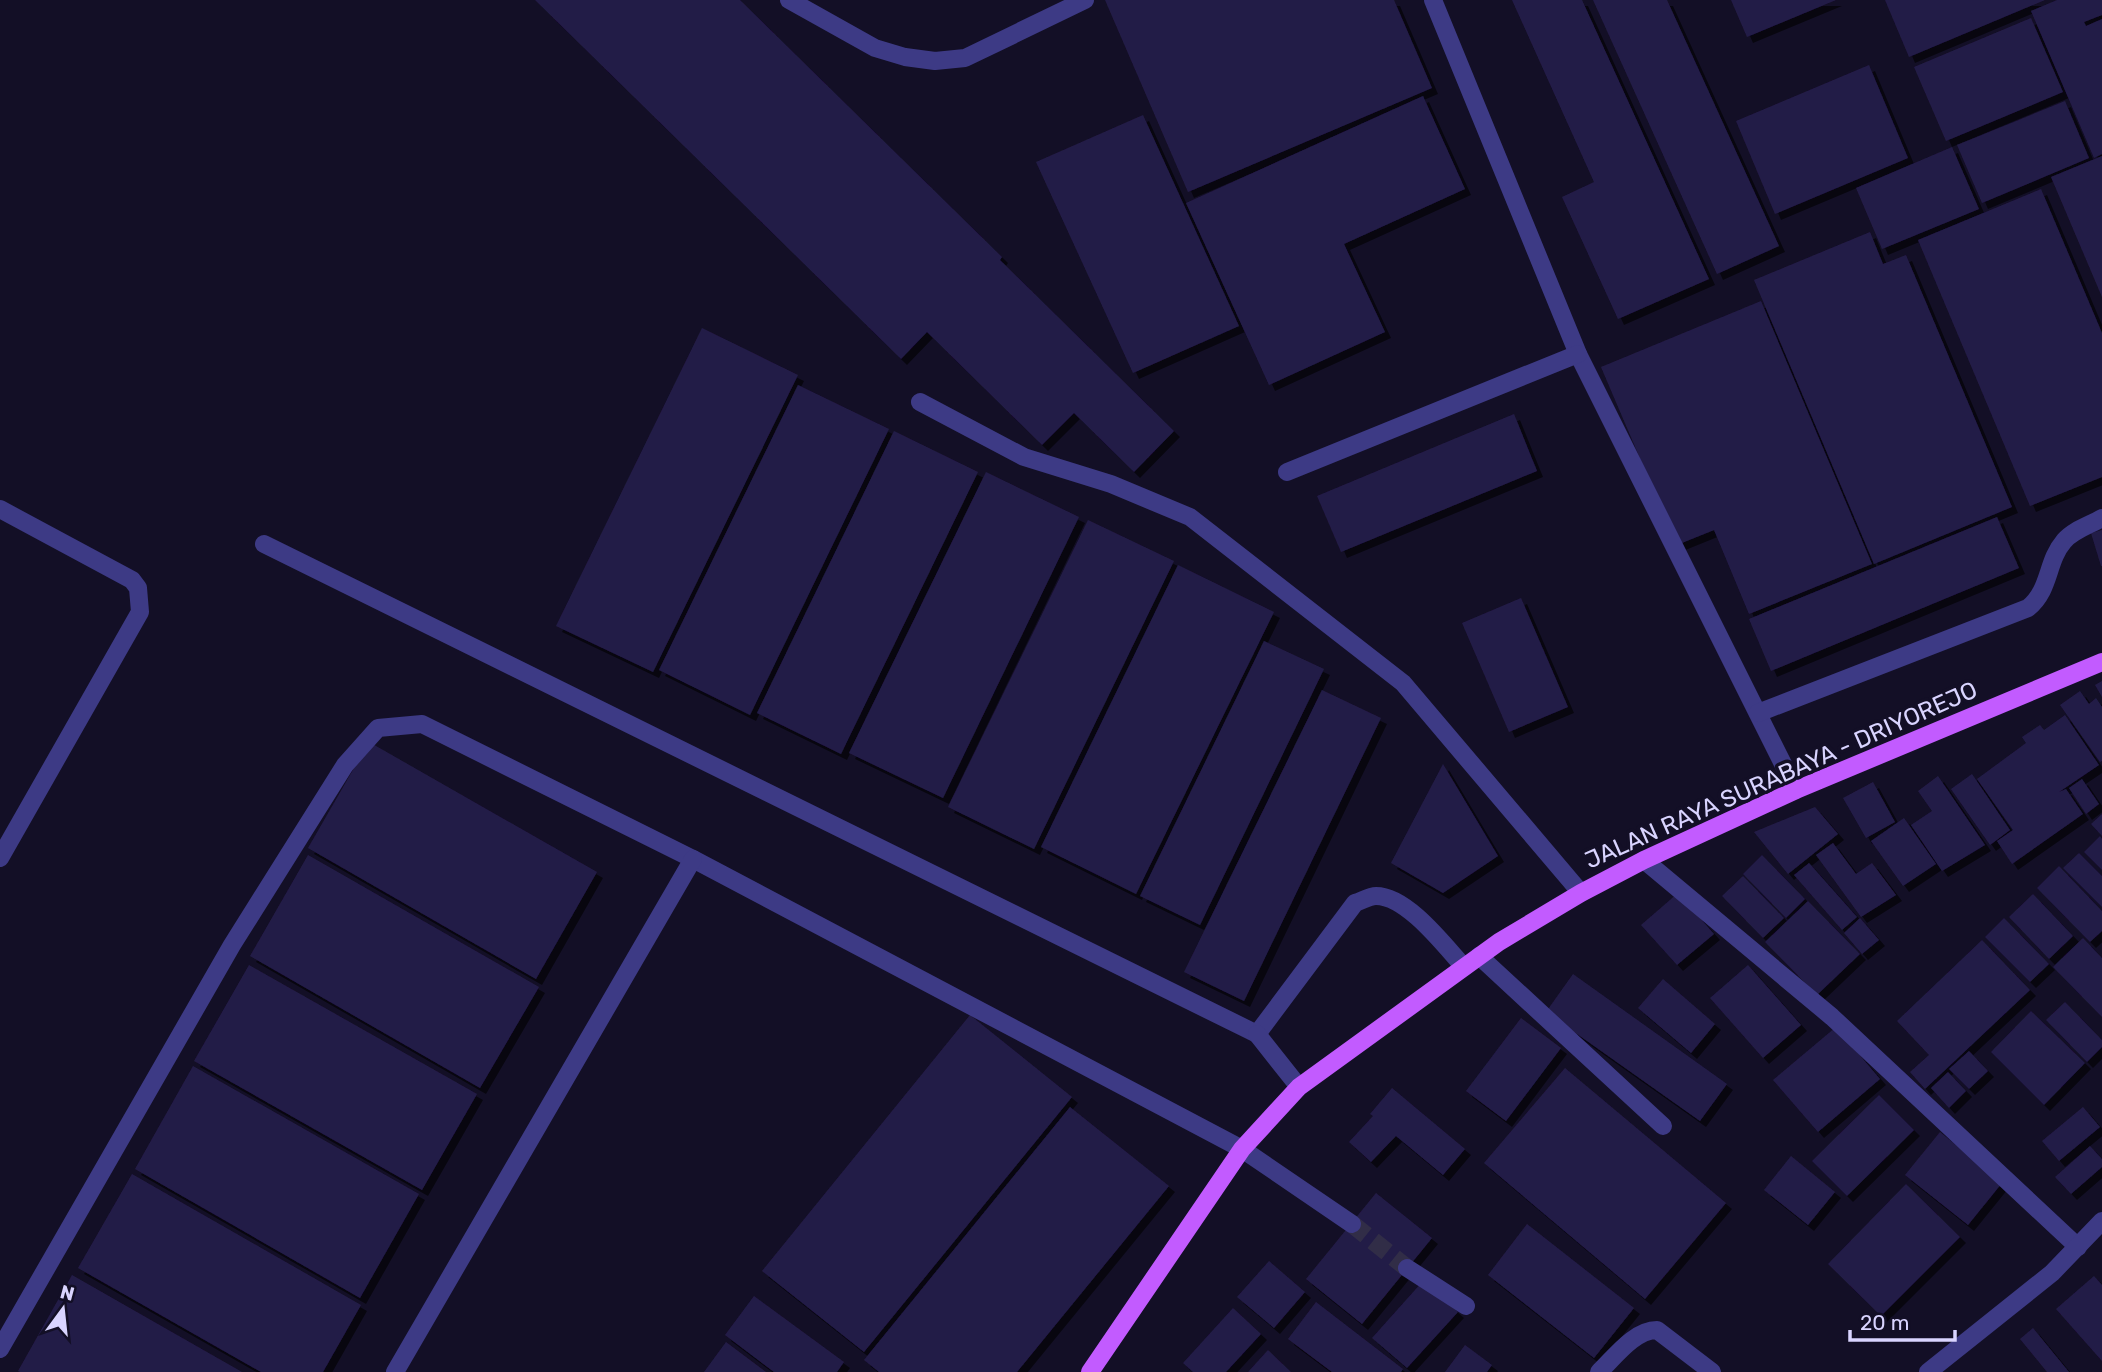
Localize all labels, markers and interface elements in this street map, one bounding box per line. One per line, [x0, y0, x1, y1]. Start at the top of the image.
street label: JALAN RAYA SURABAYA - DRIYOREJO [1581, 676, 1981, 874]
north arrow [28, 1274, 98, 1344]
text: N [58, 1280, 77, 1306]
scale bar [1850, 1298, 1955, 1342]
text: 20 m [1860, 1310, 1909, 1335]

